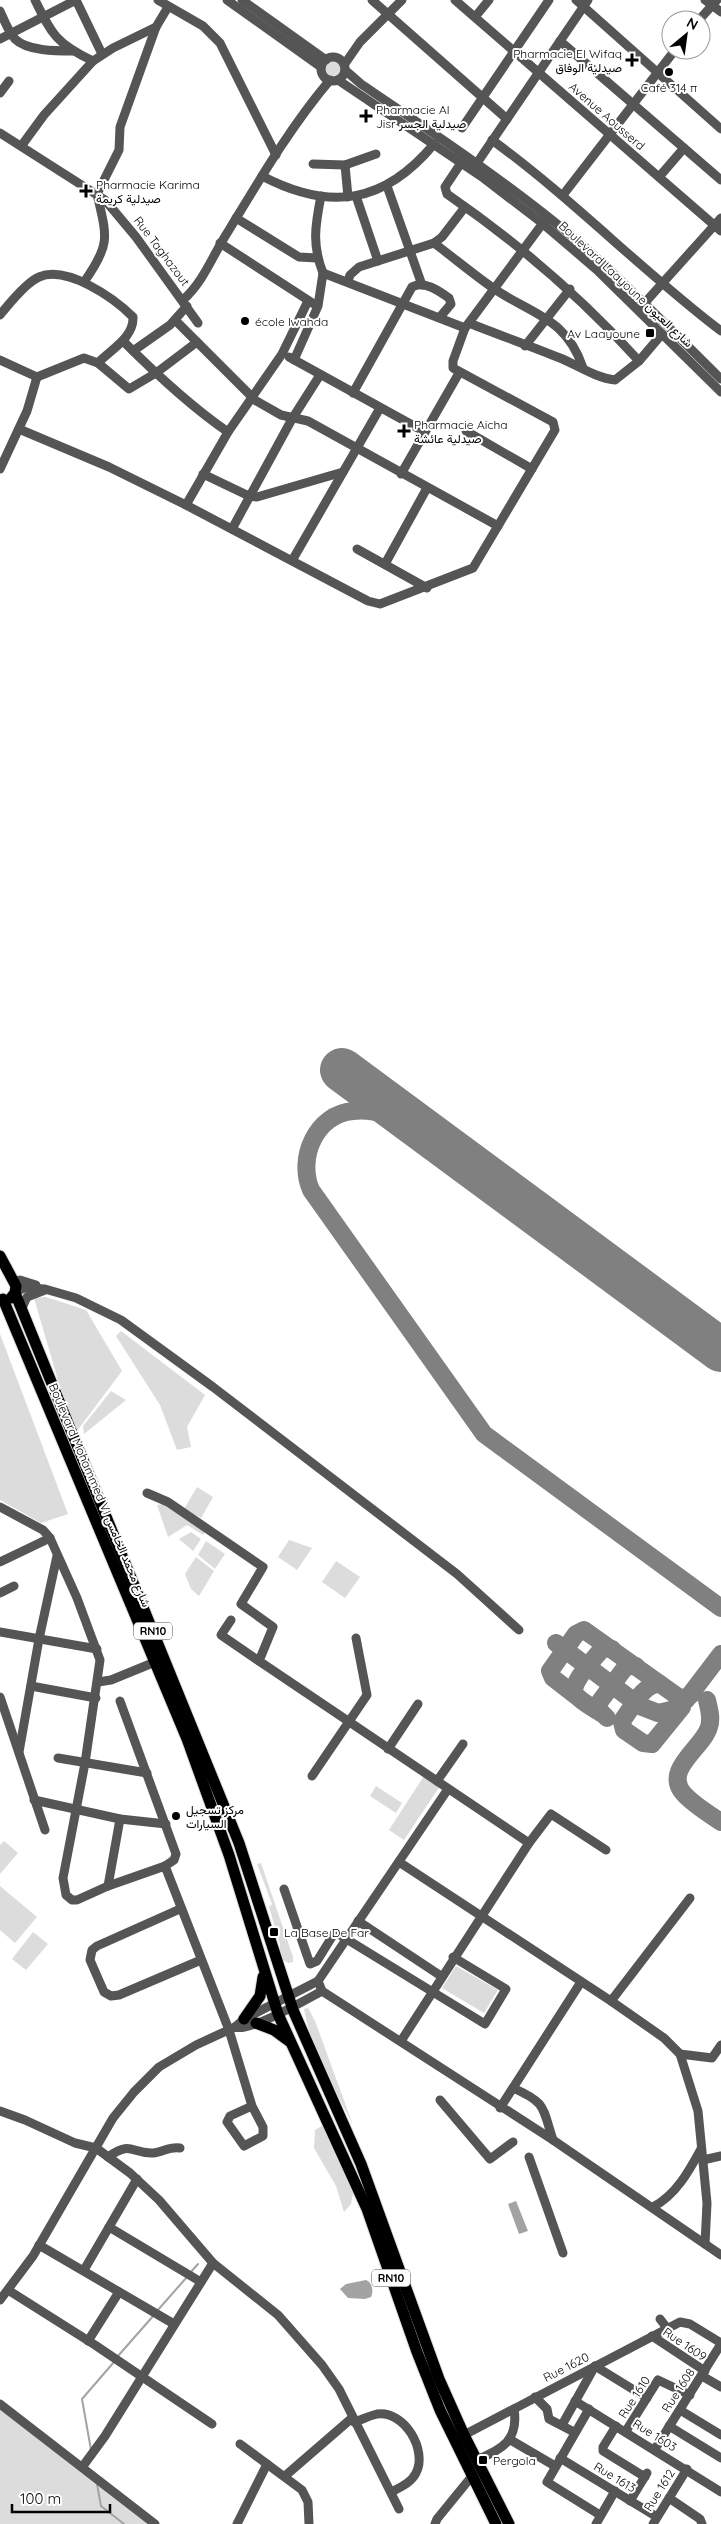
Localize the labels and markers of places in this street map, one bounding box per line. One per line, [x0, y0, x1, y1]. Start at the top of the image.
place label: Pharmacie El Wifaq صيدلية الوفاق [513, 46, 622, 76]
marker: Pharmacie El Wifaq صيدلية الوفاق [626, 54, 638, 66]
marker: Café 314 π [663, 66, 675, 78]
place label: Café 314 π [641, 80, 697, 95]
place label: Pharmacie Al Jisr صيدلية الجسر [376, 102, 466, 132]
marker: Pharmacie Al Jisr صيدلية الجسر [360, 110, 372, 122]
place label: Pharmacie Karima صيدلية كريمة [96, 177, 200, 207]
marker: Pharmacie Karima صيدلية كريمة [80, 185, 92, 197]
place label: école lwahda [255, 314, 328, 329]
marker: école lwahda [239, 315, 251, 327]
place label: Av Laayoune [567, 326, 640, 341]
marker: Av Laayoune [644, 327, 656, 339]
place label: Pharmacie Aicha صيدلية عائشة [414, 417, 508, 446]
marker: Pharmacie Aicha صيدلية عائشة [398, 425, 410, 437]
place label: مركز تسجيل السيارات [186, 1802, 244, 1832]
marker: مركز تسجيل السيارات [170, 1810, 182, 1822]
place label: La Base De Far [284, 1925, 369, 1940]
marker: La Base De Far [268, 1926, 280, 1938]
place label: Pergola [493, 2453, 536, 2468]
marker: Pergola [477, 2454, 489, 2466]

